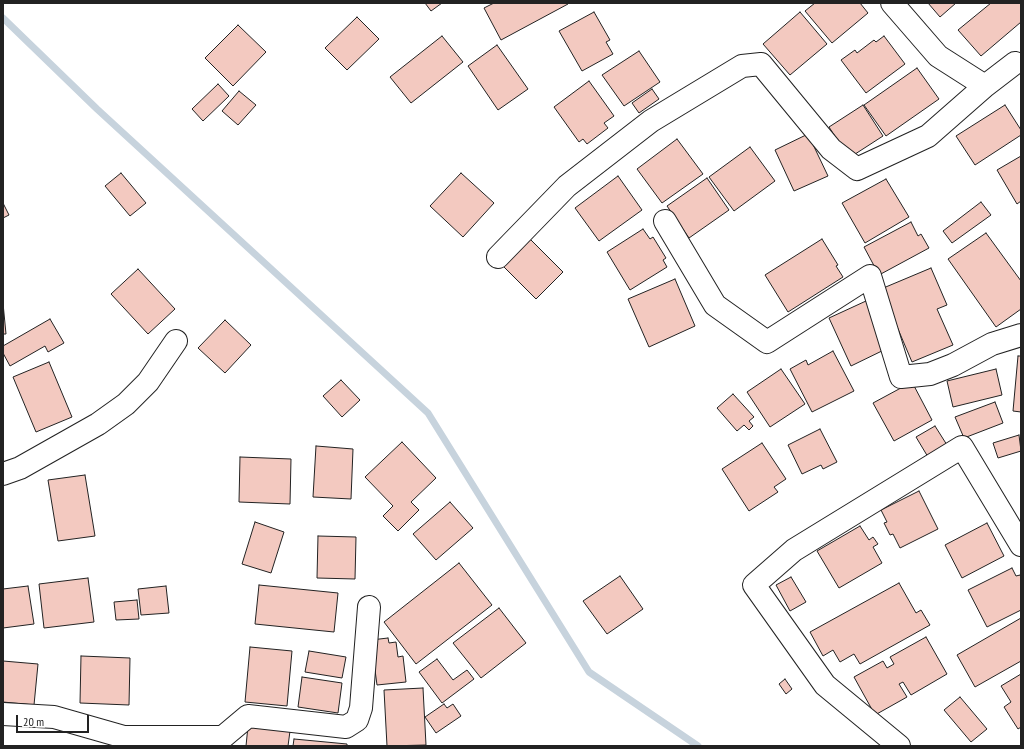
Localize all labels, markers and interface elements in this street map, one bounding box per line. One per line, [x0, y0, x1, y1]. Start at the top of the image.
scale bar [18, 707, 91, 733]
text: 20 m [23, 714, 44, 729]

